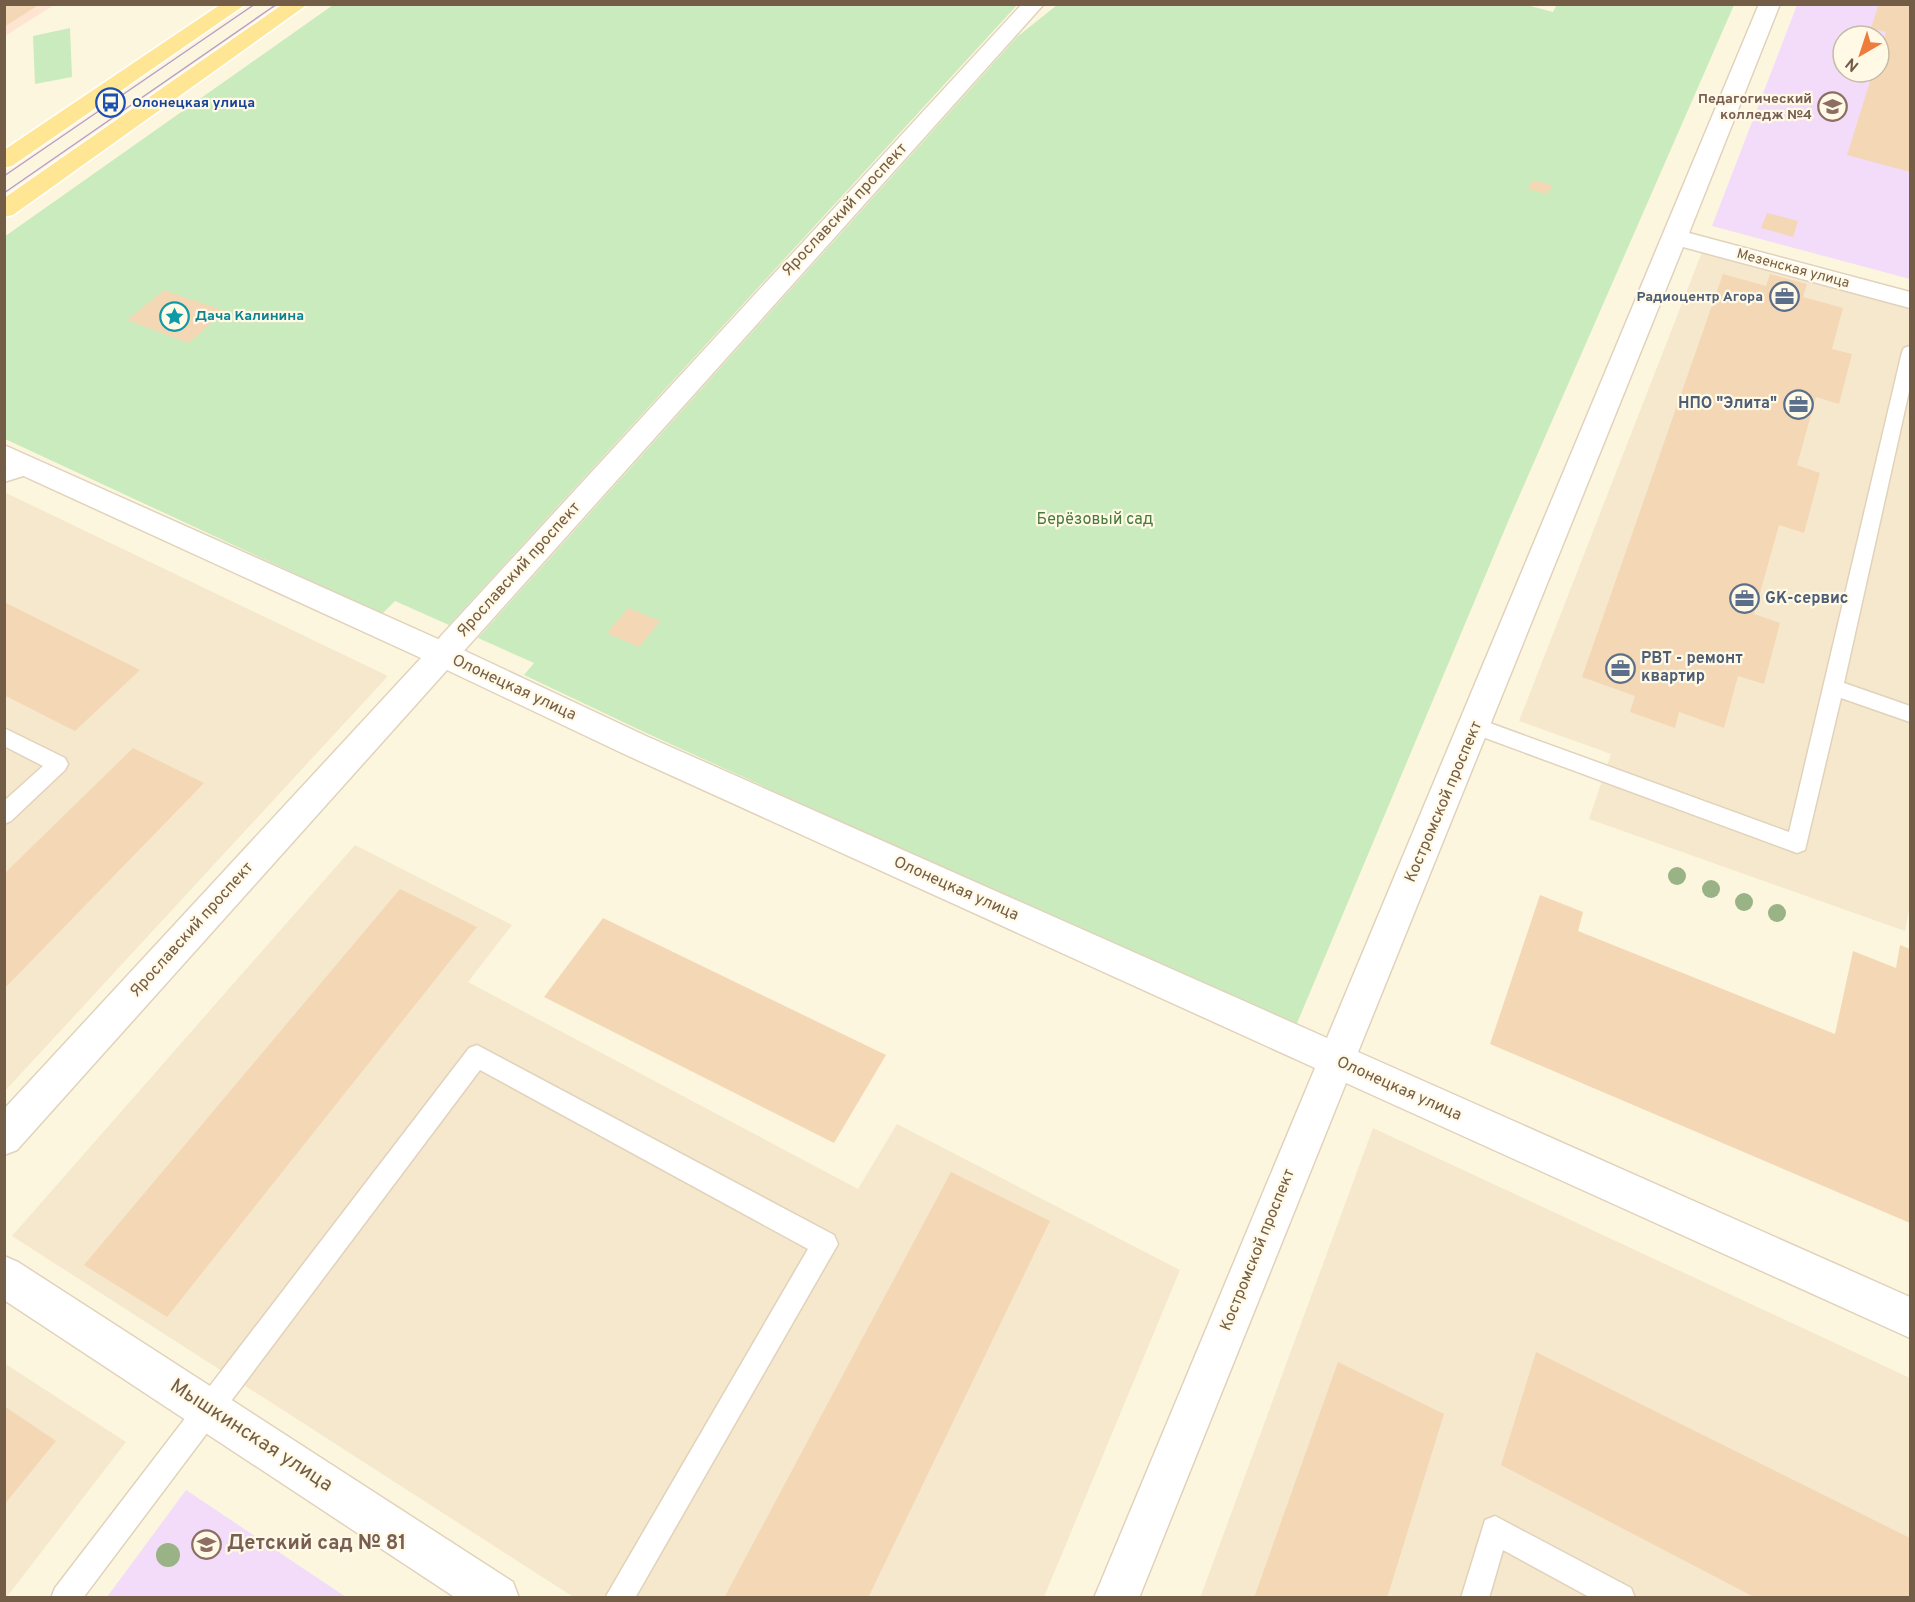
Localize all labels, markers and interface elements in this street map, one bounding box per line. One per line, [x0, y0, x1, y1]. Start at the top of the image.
north arrow [1831, 24, 1891, 84]
text: N [1842, 53, 1864, 75]
bus stop icon: Олонецкая улица [95, 87, 127, 119]
place label: Педагогический колледж №4 [1698, 91, 1812, 124]
school or university icon: Педагогический колледж №4 [1817, 91, 1849, 123]
place label: Олонецкая улица [132, 95, 255, 112]
street label: Ярославский проспект [778, 139, 912, 281]
street label: Мезенская улица [1735, 246, 1851, 292]
office icon: Радиоцентр Агора [1768, 281, 1800, 313]
place label: Радиоцентр Агора [1637, 289, 1763, 306]
place icon: Дача Калинина [158, 300, 190, 332]
place label: Дача Калинина [195, 308, 304, 325]
office icon: НПО "Элита" [1782, 388, 1814, 420]
place label: НПО "Элита" [1678, 394, 1777, 414]
street label: Ярославский проспект [453, 498, 585, 642]
park label: Берёзовый сад [1037, 510, 1153, 530]
office icon: GK-сервис [1728, 583, 1760, 615]
place label: GK-сервис [1765, 589, 1849, 609]
place label: РВТ - ремонт квартир [1641, 649, 1743, 687]
street label: Олонецкая улица [449, 650, 579, 726]
office icon: РВТ - ремонт квартир [1604, 652, 1636, 684]
street label: Костромской проспект [1401, 718, 1487, 886]
street label: Олонецкая улица [890, 852, 1022, 926]
street label: Ярославский проспект [126, 858, 258, 1002]
street label: Олонецкая улица [1333, 1052, 1465, 1126]
street label: Костромской проспект [1216, 1166, 1300, 1334]
street label: Мышкинская улица [165, 1374, 337, 1498]
school or university icon: Детский сад № 81 [190, 1528, 222, 1560]
place label: Детский сад № 81 [227, 1531, 406, 1557]

